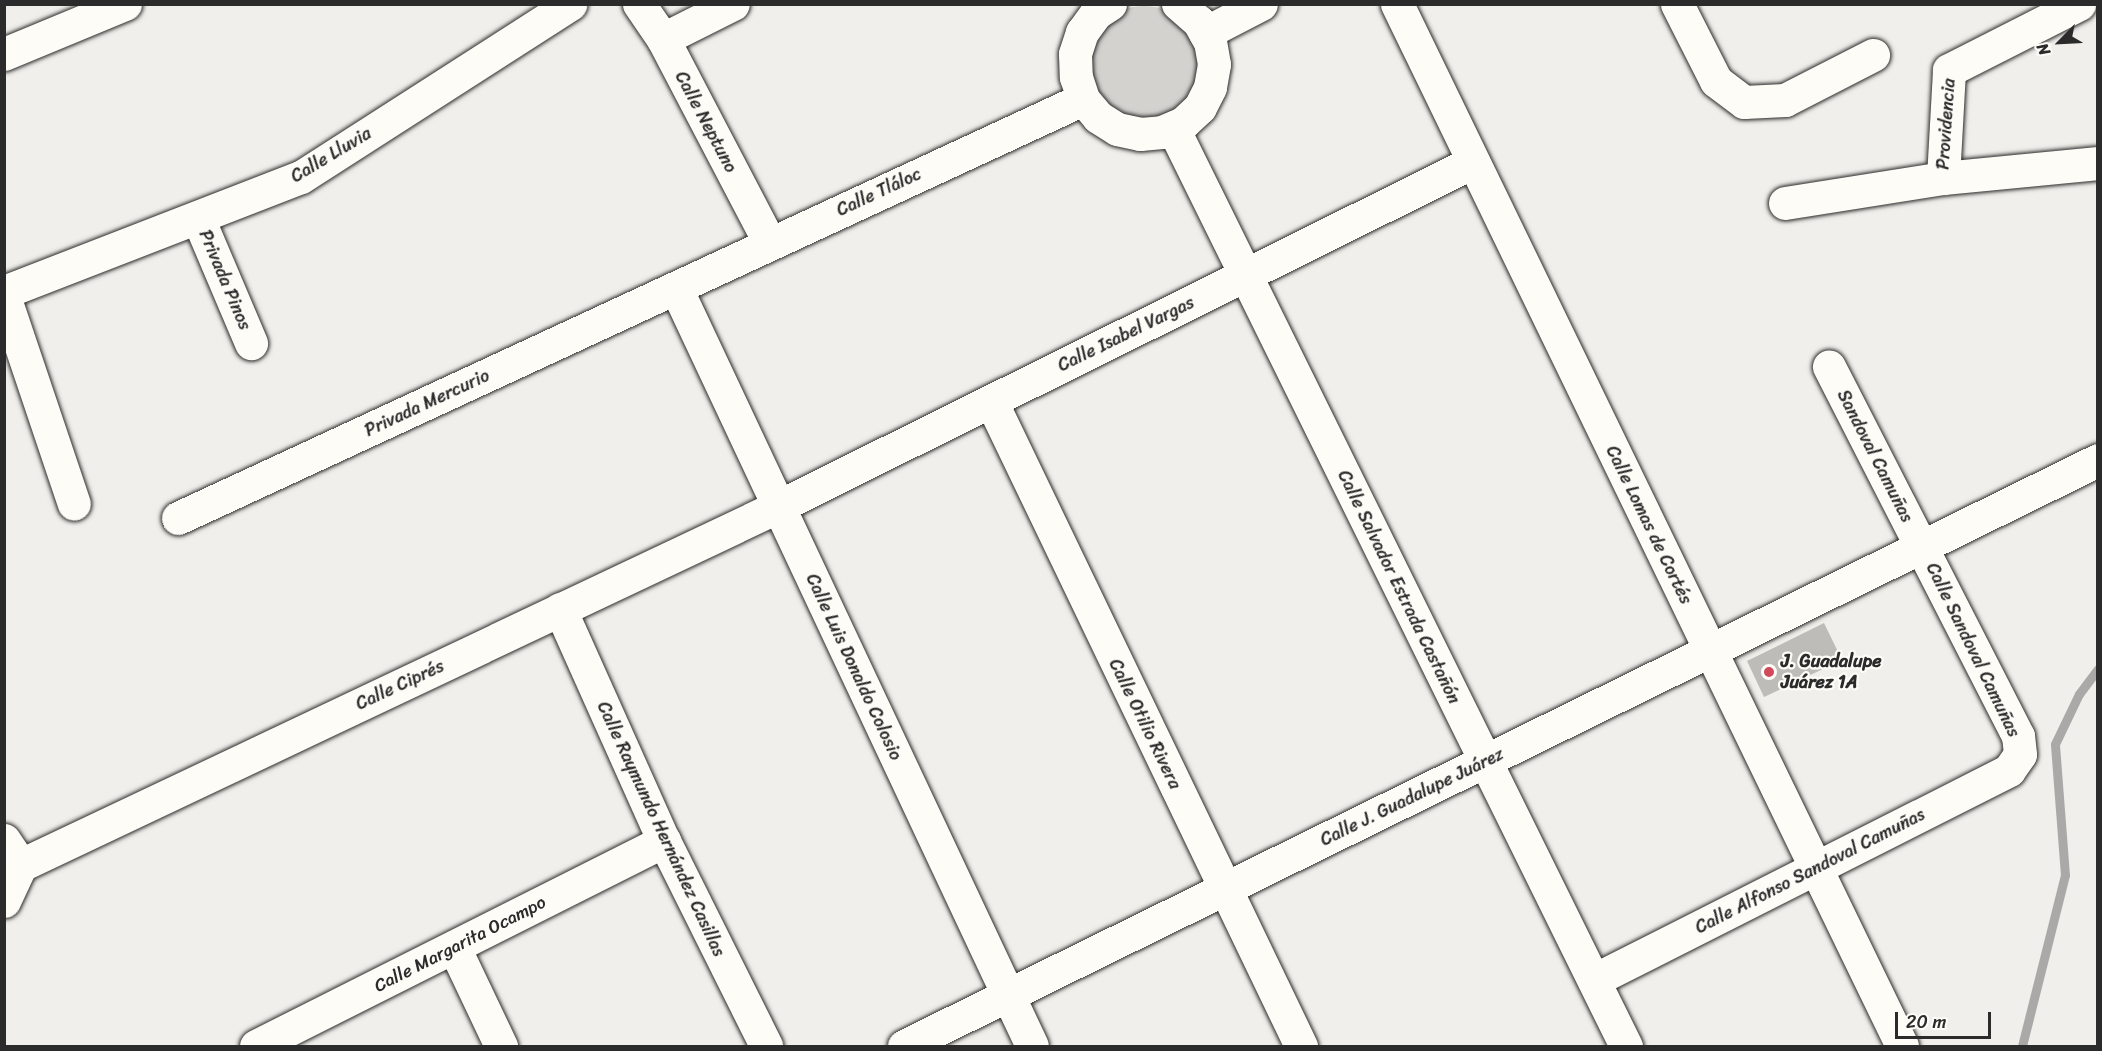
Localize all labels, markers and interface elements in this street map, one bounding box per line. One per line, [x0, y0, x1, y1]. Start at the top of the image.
north arrow [2030, 12, 2090, 72]
text: N [2028, 39, 2059, 60]
street label: Calle Neptuno [670, 68, 742, 176]
street label: Providencia [1932, 78, 1960, 170]
street label: Calle Lluvia [287, 123, 375, 187]
street label: Calle Tláloc [833, 163, 925, 221]
street label: Privada Pinos [194, 227, 256, 333]
street label: Calle Isabel Vargas [1054, 292, 1198, 376]
street label: Privada Mercurio [361, 365, 493, 441]
street label: Sandoval Camuñas [1832, 386, 1918, 526]
street label: Calle Lomas de Cortés [1601, 442, 1697, 608]
street label: Calle Salvador Estrada Castañón [1333, 466, 1465, 708]
street label: Calle Sandoval Camuñas [1921, 559, 2025, 741]
street label: Calle Luis Donaldo Colosio [801, 570, 907, 764]
place label: J. Guadalupe Juárez 1A [1781, 651, 1882, 694]
street label: Calle Ciprés [353, 655, 447, 715]
street label: Calle Otilio Rivera [1104, 655, 1186, 793]
marker: J. Guadalupe Juárez 1A [1762, 665, 1776, 679]
street label: Calle Raymundo Hernández Casillas [592, 697, 730, 961]
street label: Calle J. Guadalupe Juárez [1317, 743, 1507, 851]
street label: Calle Alfonso Sandoval Camuñas [1691, 803, 1929, 939]
street label: Calle Margarita Ocampo [371, 891, 549, 997]
scale bar [1898, 1000, 1994, 1038]
text: 20 m [1906, 1006, 1946, 1038]

